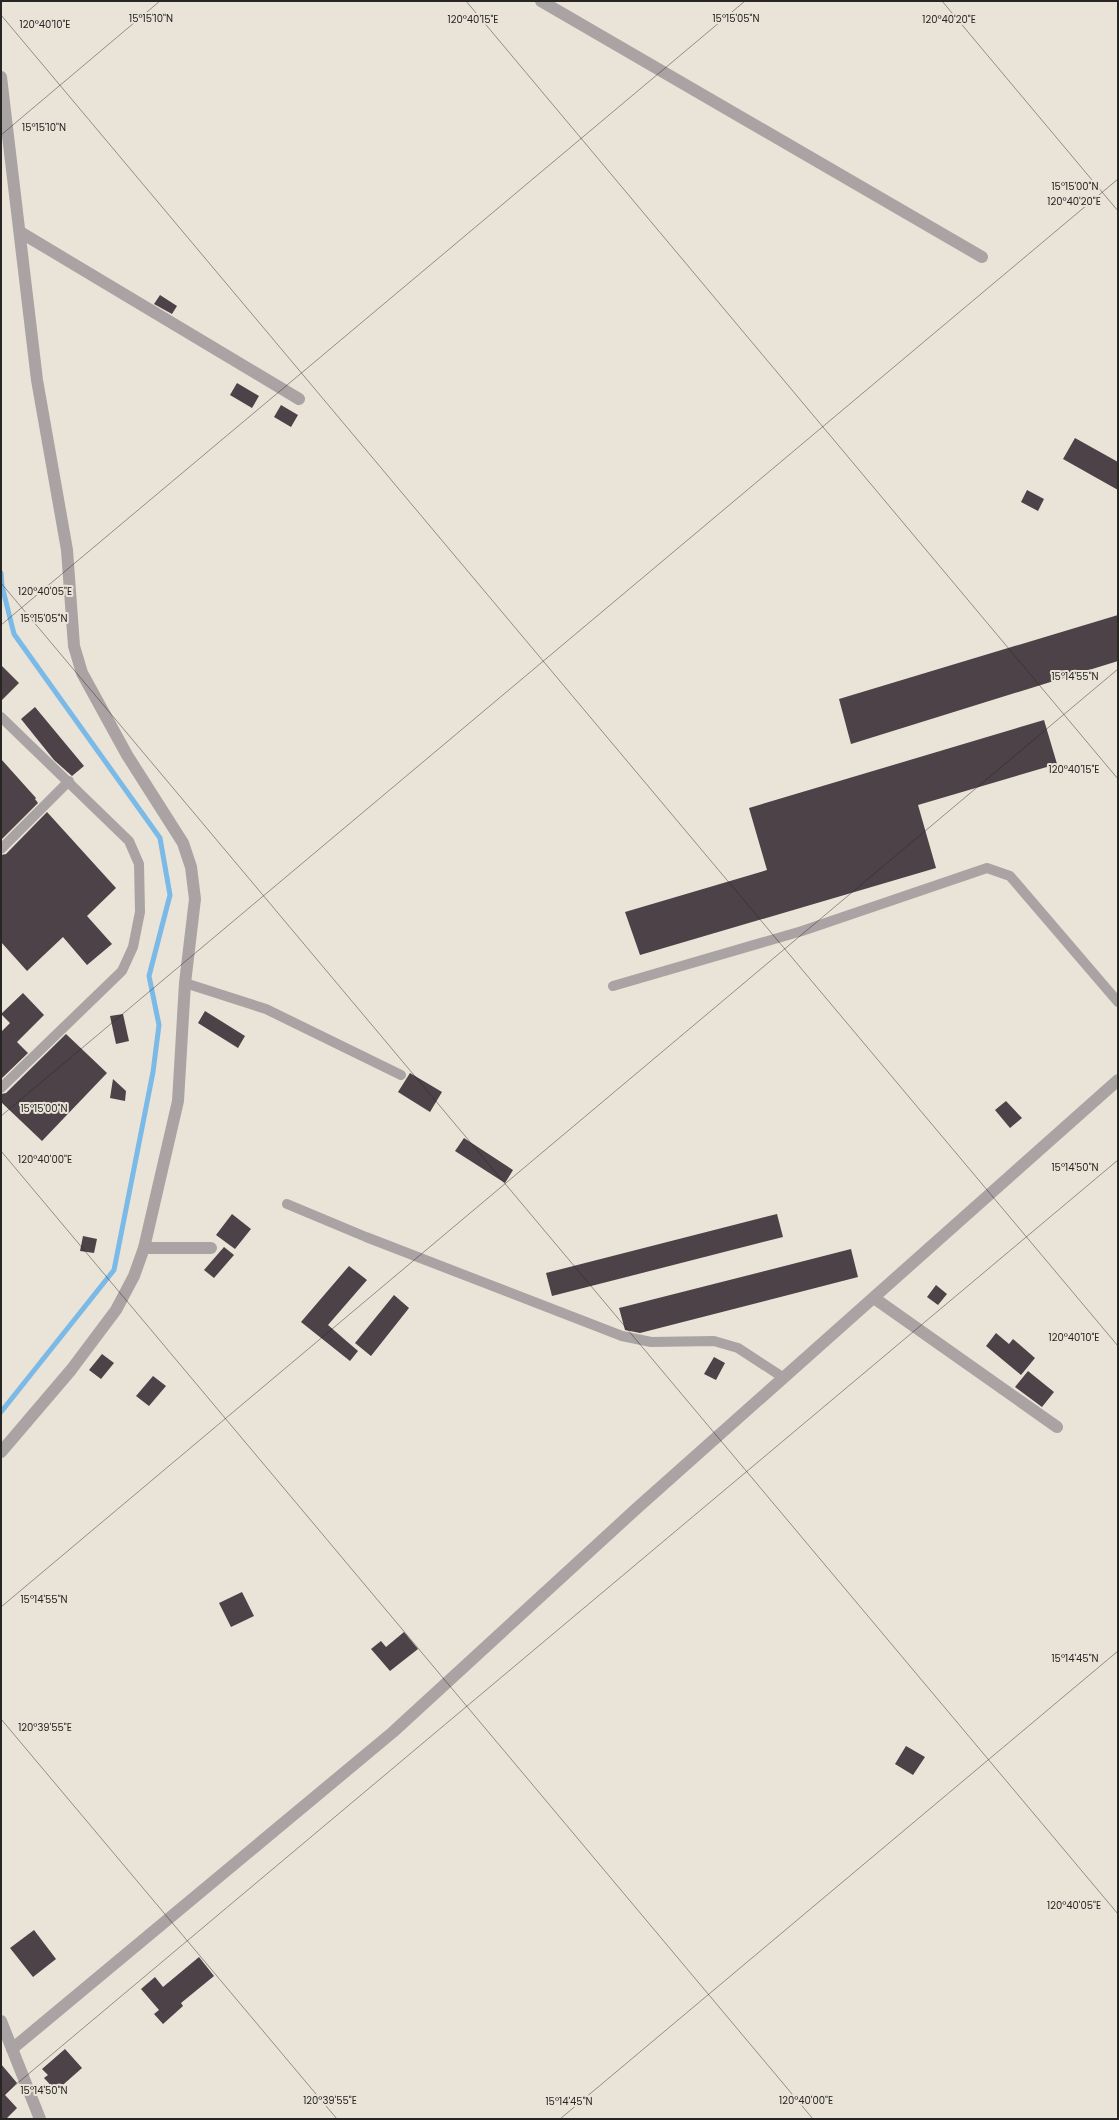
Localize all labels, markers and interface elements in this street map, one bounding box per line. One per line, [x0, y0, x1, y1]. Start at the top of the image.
text: 15°15'10"N [129, 11, 173, 26]
text: 15°15'05"N [712, 11, 760, 26]
text: 120°40'15"E [447, 12, 499, 27]
text: 120°40'20"E [922, 12, 976, 27]
text: 120°40'10"E [19, 17, 71, 32]
text: 15°15'10"N [22, 120, 66, 135]
text: 15°15'00"N [1051, 179, 1099, 194]
text: 120°40'20"E [1047, 194, 1101, 209]
text: 120°40'05"E [18, 584, 72, 599]
text: 15°15'05"N [20, 611, 68, 626]
text: 15°14'55"N [1051, 669, 1099, 684]
text: 120°40'15"E [1048, 762, 1100, 777]
text: 15°15'00"N [20, 1101, 68, 1116]
text: 120°40'00"E [18, 1152, 72, 1167]
text: 15°14'50"N [1051, 1160, 1099, 1175]
text: 120°40'10"E [1048, 1330, 1100, 1345]
text: 15°14'55"N [20, 1592, 68, 1607]
text: 15°14'45"N [1051, 1651, 1099, 1666]
text: 120°39'55"E [18, 1720, 72, 1735]
text: 120°40'05"E [1047, 1898, 1101, 1913]
text: 15°14'50"N [20, 2083, 68, 2098]
text: 120°39'55"E [303, 2093, 357, 2108]
text: 120°40'00"E [779, 2093, 833, 2108]
text: 15°14'45"N [545, 2094, 593, 2109]

